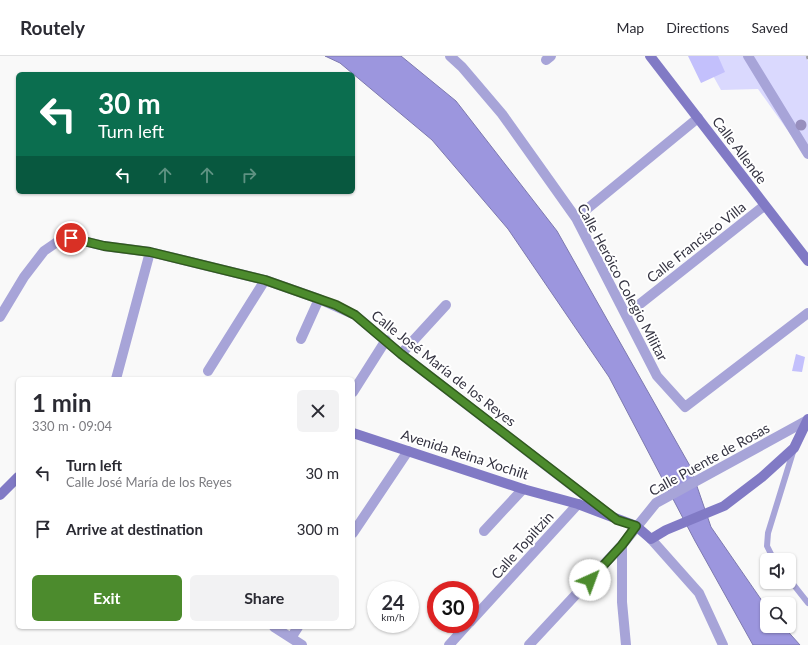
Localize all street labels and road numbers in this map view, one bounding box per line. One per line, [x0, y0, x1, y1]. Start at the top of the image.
street label: Calle Allende [709, 113, 771, 187]
street label: Calle Francisco Villa [643, 198, 749, 286]
street label: Calle Heróico Colegio Militar [574, 200, 672, 364]
street label: Calle José María de los Reyes [368, 306, 520, 430]
street label: Calle Puente de Rosas [646, 419, 772, 499]
street label: Avenida Reina Xochilt [399, 425, 531, 483]
street label: Calle Topiltzin [487, 508, 557, 582]

